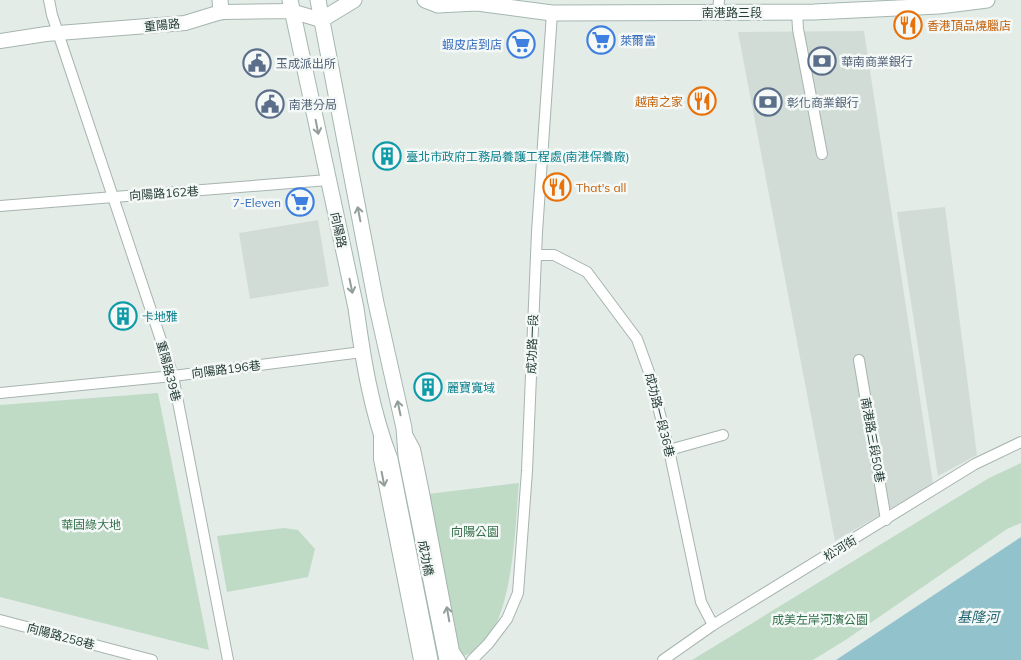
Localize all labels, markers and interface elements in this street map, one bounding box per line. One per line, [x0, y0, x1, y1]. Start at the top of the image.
street label: 南港路三段 [702, 5, 762, 20]
restaurant icon: 香港頂品燒臘店 [893, 10, 923, 40]
street label: 重陽路 [143, 16, 181, 34]
place label: 香港頂品燒臘店 [927, 18, 1011, 33]
supermarket icon: 萊爾富 [586, 25, 616, 55]
supermarket icon: 蝦皮店到店 [506, 29, 536, 59]
place label: 萊爾富 [620, 33, 656, 48]
place label: 蝦皮店到店 [442, 37, 502, 52]
bank icon: 華南商業銀行 [807, 46, 837, 76]
public building icon: 玉成派出所 [242, 48, 272, 78]
place label: 華南商業銀行 [841, 54, 913, 69]
place label: 玉成派出所 [276, 56, 336, 71]
restaurant icon: 越南之家 [687, 86, 717, 116]
bank icon: 彰化商業銀行 [753, 87, 783, 117]
public building icon: 南港分局 [255, 89, 285, 119]
place label: 越南之家 [635, 94, 683, 109]
place label: 彰化商業銀行 [787, 95, 859, 110]
place label: 南港分局 [289, 97, 337, 112]
one-way arrow [313, 118, 323, 134]
building icon: 臺北市政府工務局養護工程處(南港保養廠) [372, 141, 402, 171]
place label: 臺北市政府工務局養護工程處(南港保養廠) [406, 149, 630, 164]
restaurant icon: That's all [542, 172, 572, 202]
place label: That's all [576, 180, 626, 195]
street label: 向陽路162巷 [129, 183, 199, 203]
supermarket icon: 7-Eleven [285, 187, 315, 217]
place label: 7-Eleven [232, 195, 281, 210]
one-way arrow [353, 207, 363, 223]
street label: 向陽路 [328, 211, 350, 249]
one-way arrow [347, 277, 356, 293]
building icon: 卡地雅 [108, 301, 138, 331]
place label: 卡地雅 [142, 309, 178, 324]
street label: 成功路一段 [523, 314, 541, 374]
street label: 重陽路39巷 [154, 339, 184, 403]
street label: 向陽路196巷 [191, 357, 261, 381]
street label: 成功路一段36巷 [642, 371, 678, 459]
building icon: 麗寶寬域 [413, 372, 443, 402]
place label: 麗寶寬域 [447, 380, 495, 395]
street label: 南港路三段50巷 [858, 396, 888, 484]
one-way arrow [394, 400, 404, 416]
one-way arrow [379, 471, 388, 487]
park label: 華固綠大地 [61, 517, 121, 532]
park label: 向陽公園 [451, 524, 499, 539]
street label: 松河街 [821, 532, 859, 564]
street label: 成功橋 [415, 539, 437, 577]
one-way arrow [442, 606, 452, 622]
water label: 基隆河 [957, 608, 1002, 626]
park label: 成美左岸河濱公園 [772, 612, 868, 627]
street label: 向陽路258巷 [25, 620, 97, 652]

